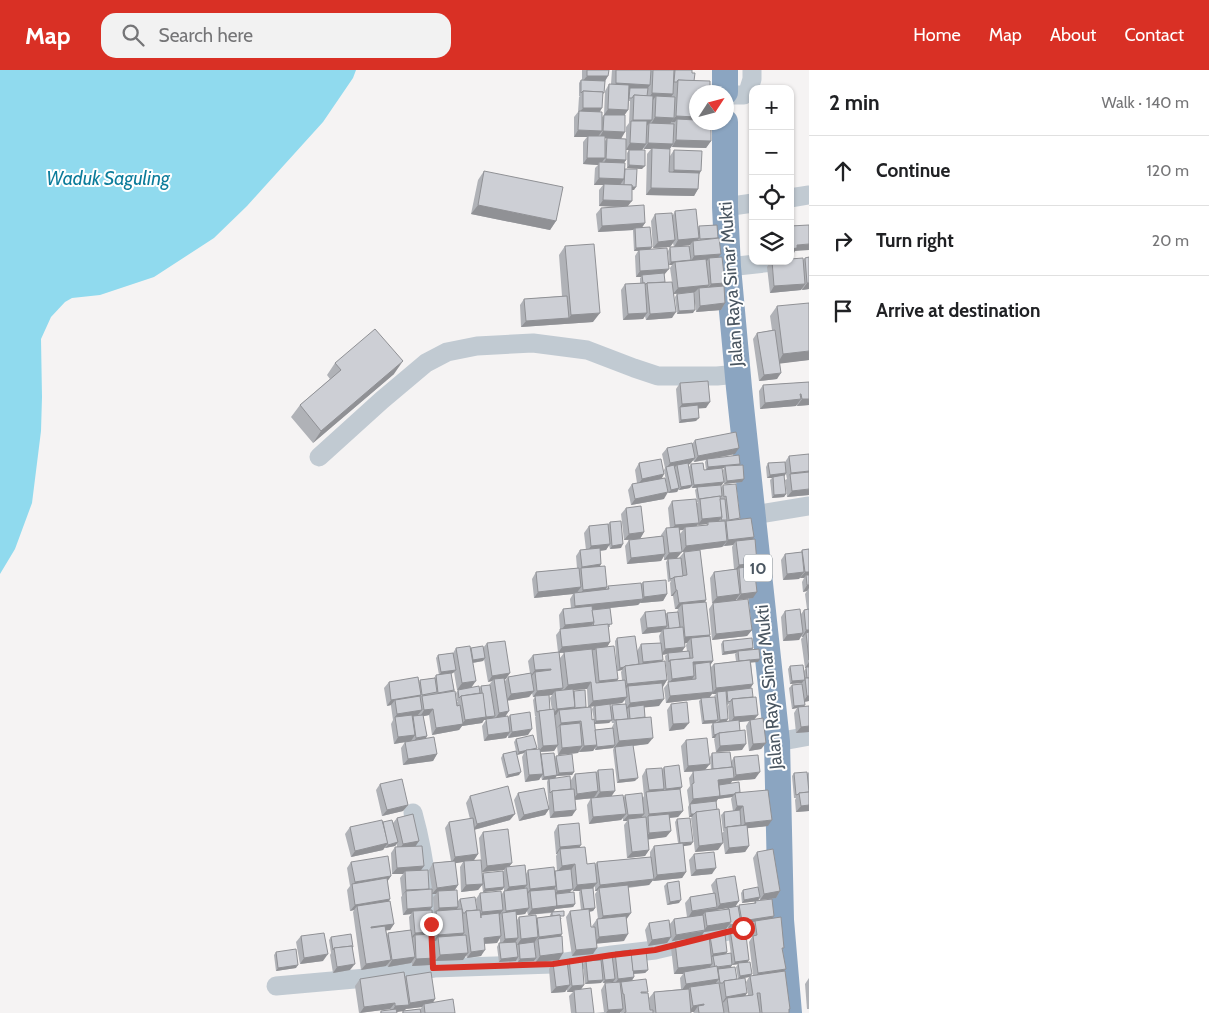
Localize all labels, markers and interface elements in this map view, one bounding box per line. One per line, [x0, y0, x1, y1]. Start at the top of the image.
search box [101, 13, 451, 58]
text: Map [25, 21, 71, 50]
icon: search [119, 21, 147, 49]
text: Search here [159, 24, 253, 47]
text: Home [913, 24, 961, 46]
text: Map [989, 24, 1022, 46]
text: About [1050, 24, 1096, 46]
text: Contact [1124, 24, 1184, 46]
north arrow [689, 85, 734, 130]
map controls [749, 85, 794, 265]
button: + [749, 85, 794, 130]
text: 2 min [829, 90, 880, 115]
text: Walk · 140 m [1102, 93, 1189, 112]
button: − [749, 130, 794, 175]
icon: ahead [829, 157, 857, 185]
text: Continue [876, 159, 950, 182]
text: 120 m [1147, 161, 1189, 180]
water label: Waduk Saguling [46, 167, 171, 190]
button: locate [749, 175, 794, 220]
street label: Jalan Raya Sinar Mukti [714, 201, 748, 368]
button: layers [749, 220, 794, 265]
icon: right [829, 227, 857, 255]
text: Turn right [876, 229, 954, 252]
text: 20 m [1152, 231, 1189, 250]
icon: arrive [829, 297, 857, 325]
text: Arrive at destination [876, 299, 1040, 322]
road number: 10 [744, 554, 772, 582]
street label: Jalan Raya Sinar Mukti [751, 604, 787, 771]
route end [420, 913, 443, 936]
route start [732, 917, 755, 940]

